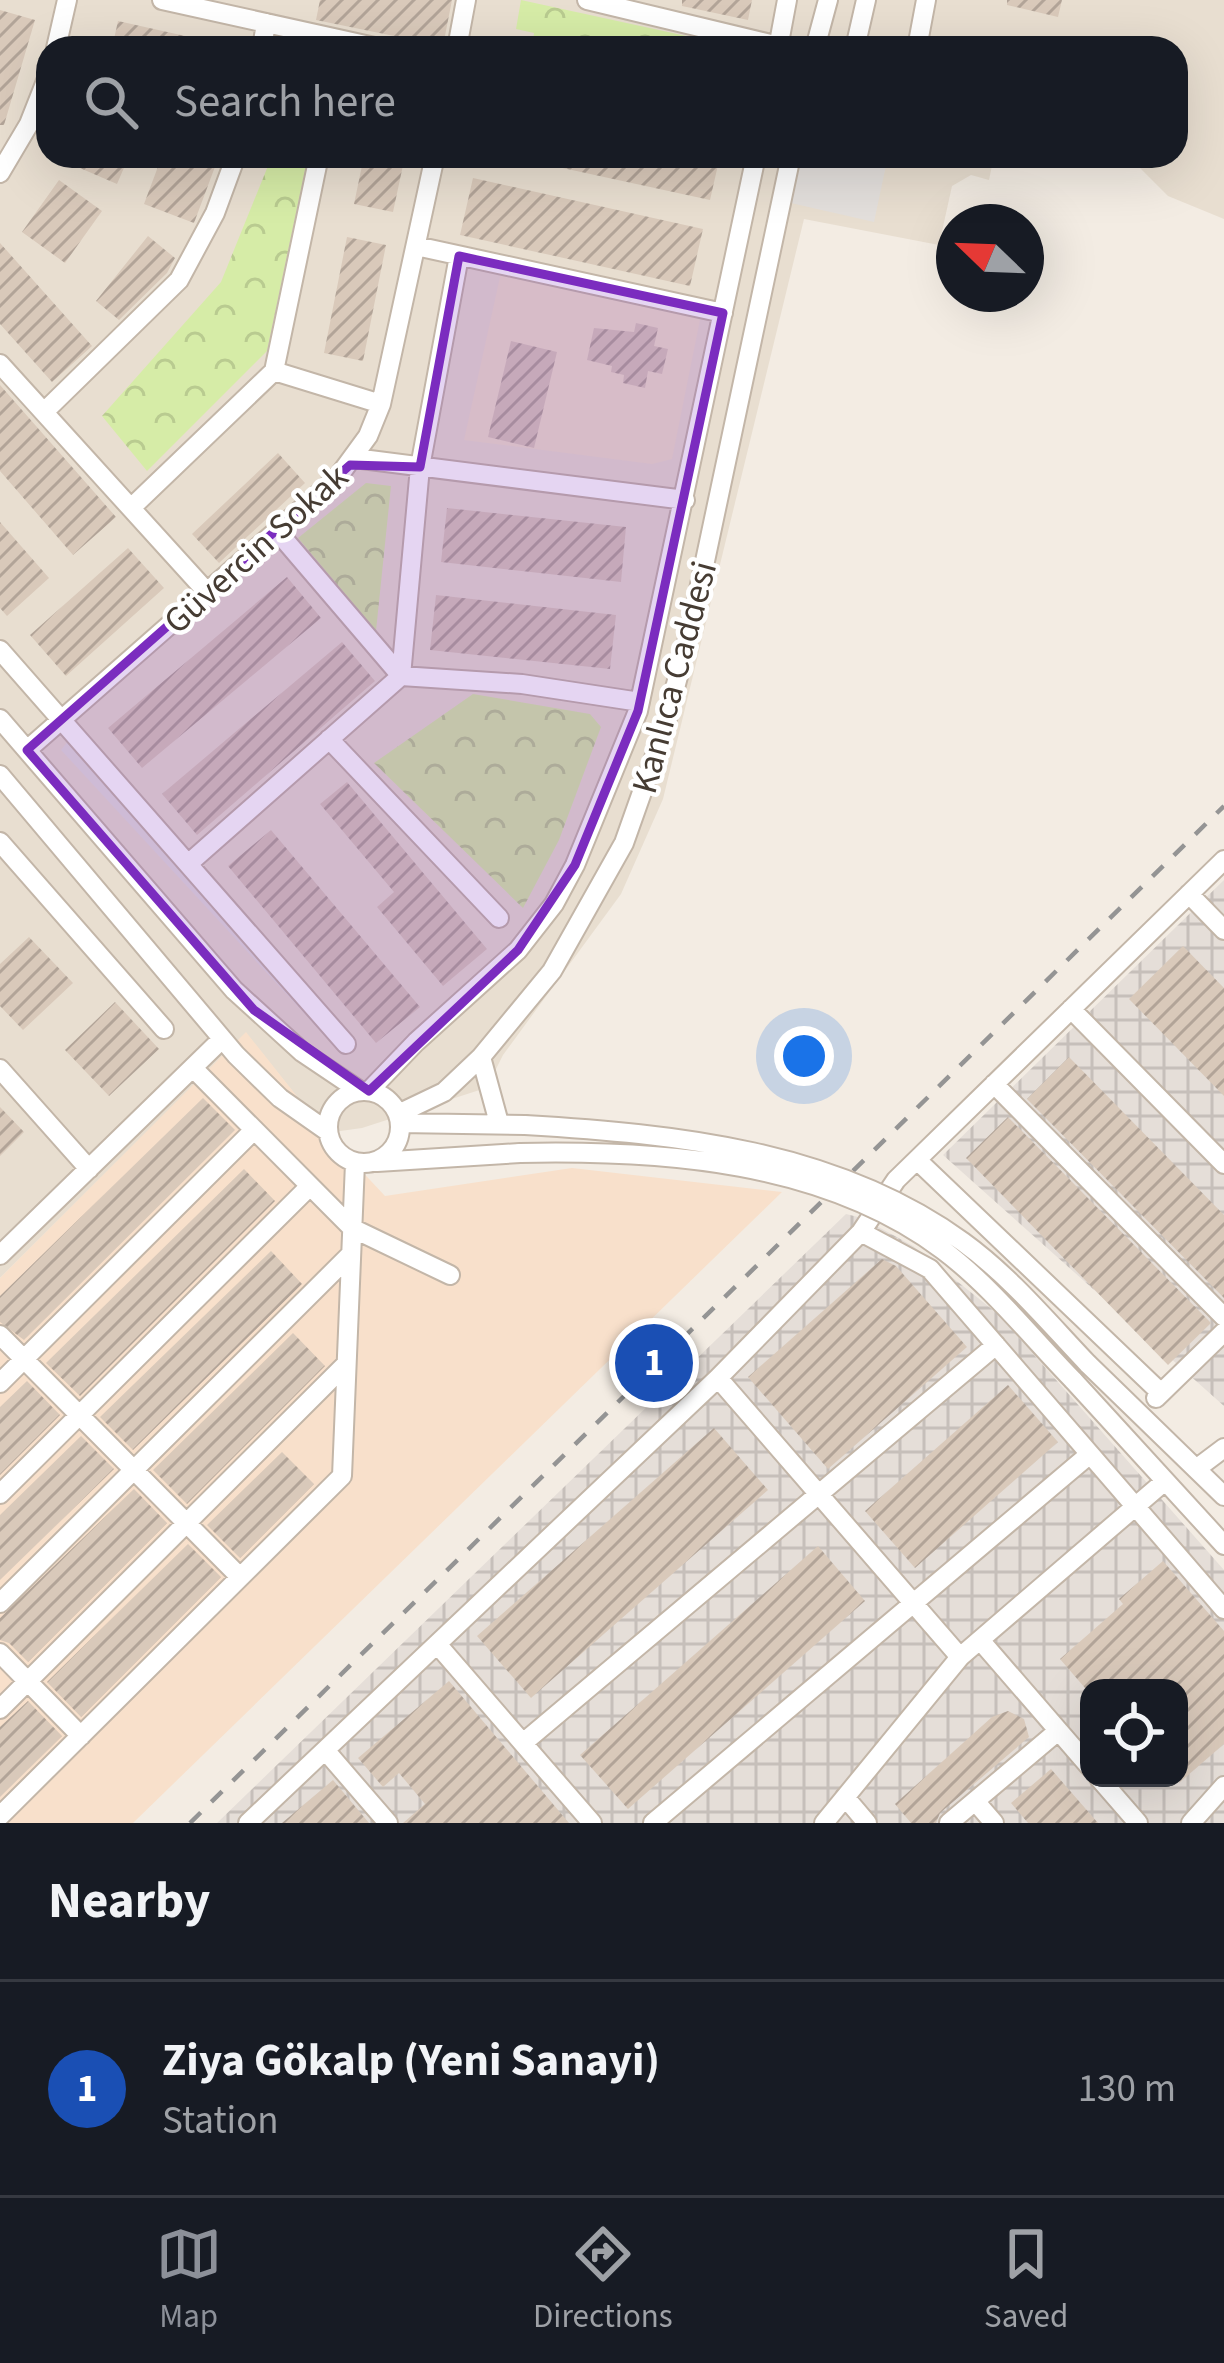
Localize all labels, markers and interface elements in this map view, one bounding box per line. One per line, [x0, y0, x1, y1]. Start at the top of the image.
search box [36, 36, 1188, 168]
icon: search [78, 69, 144, 135]
text: Search here [174, 70, 396, 134]
north arrow [936, 204, 1044, 312]
street label: Güvercin Sokak [152, 452, 360, 646]
street label: Kanlıca Caddesi [619, 556, 730, 799]
your location [774, 1026, 834, 1086]
pin: 1 [615, 1318, 693, 1408]
map controls [1080, 1679, 1188, 1787]
button: locate [1080, 1679, 1188, 1787]
text: Nearby [48, 1865, 210, 1937]
text: Ziya Gökalp (Yeni Sanayi) [162, 2029, 660, 2093]
text: 1 [77, 2061, 97, 2117]
text: 130 m [1078, 2061, 1176, 2117]
text: Station [162, 2093, 279, 2149]
tab: Map [156, 2221, 222, 2340]
tab: Directions [533, 2221, 673, 2340]
tab: Saved [984, 2221, 1068, 2340]

